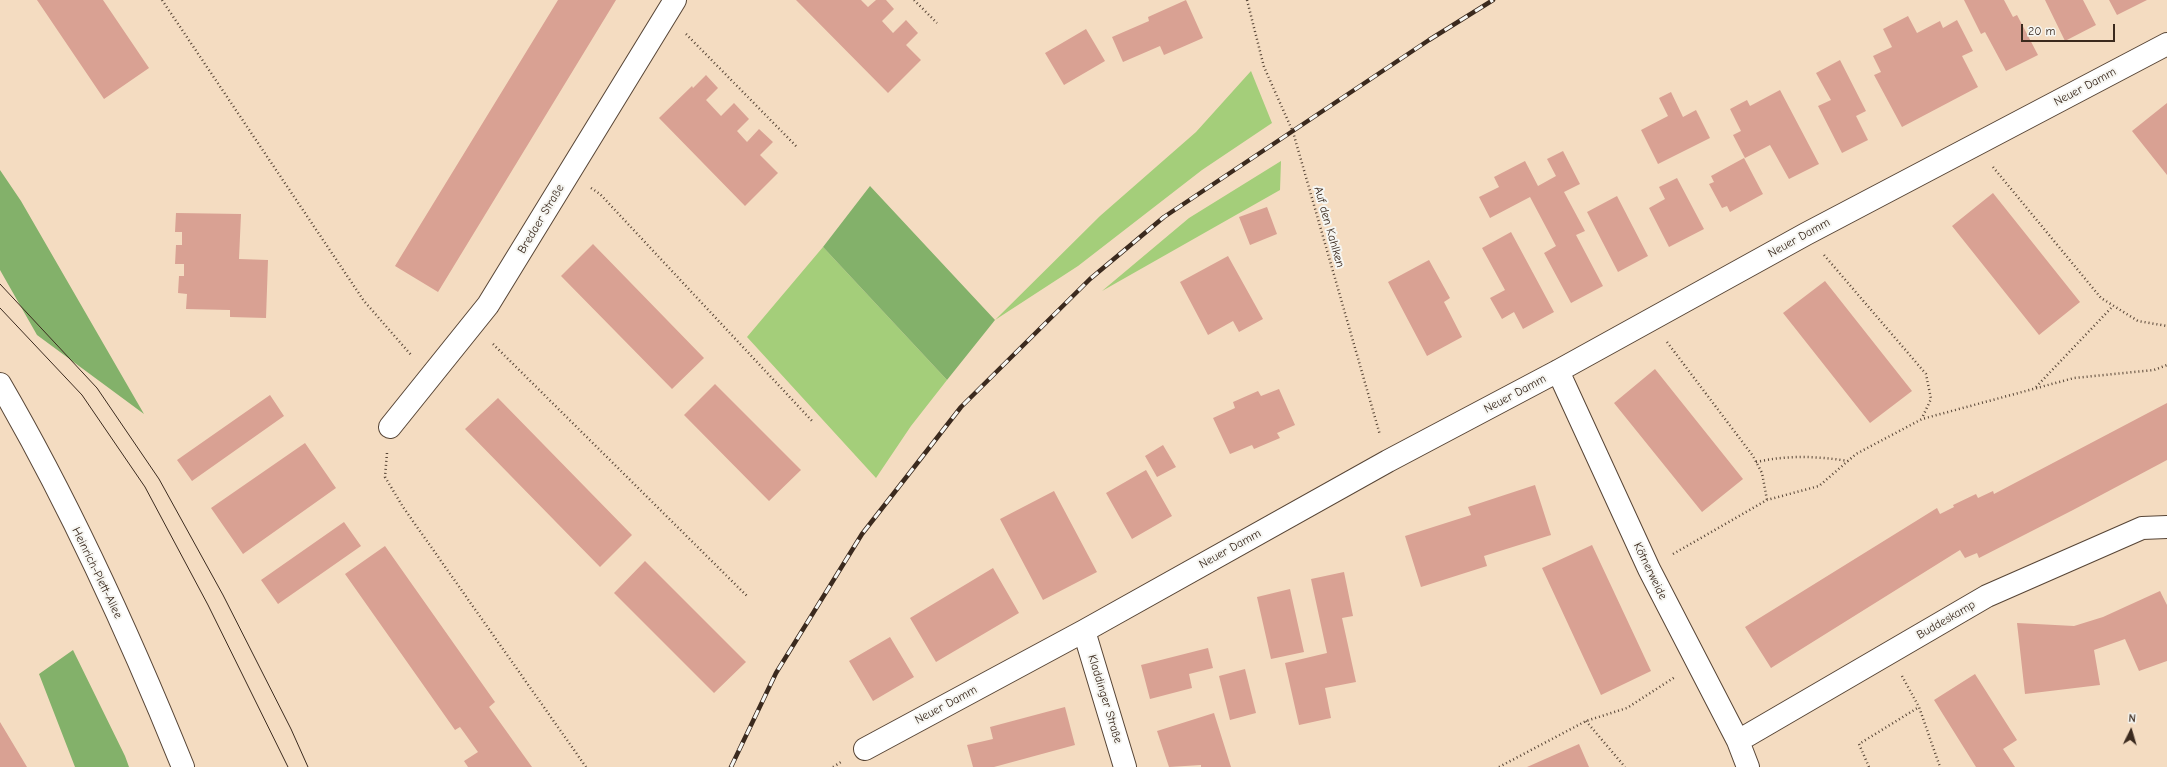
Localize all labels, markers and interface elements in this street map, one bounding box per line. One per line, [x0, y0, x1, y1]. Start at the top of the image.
scale bar [2023, 16, 2117, 42]
text: 20 m [2028, 24, 2056, 38]
street label: Neuer Damm [2051, 65, 2119, 109]
street label: Bredaer Straße [515, 182, 567, 256]
street label: Auf den Kahlken [1311, 185, 1347, 269]
street label: Neuer Damm [1766, 215, 1832, 261]
street label: Neuer Damm [1481, 372, 1549, 416]
street label: Heinrich-Plett-Allee [69, 525, 125, 621]
street label: Neuer Damm [1197, 526, 1263, 572]
street label: Kötnerweide [1630, 540, 1670, 602]
street label: Buddeskamp [1914, 597, 1978, 643]
street label: Kladdinger Straße [1085, 653, 1125, 745]
street label: Neuer Damm [912, 683, 980, 727]
north arrow [2111, 711, 2151, 751]
text: N [2128, 712, 2136, 725]

